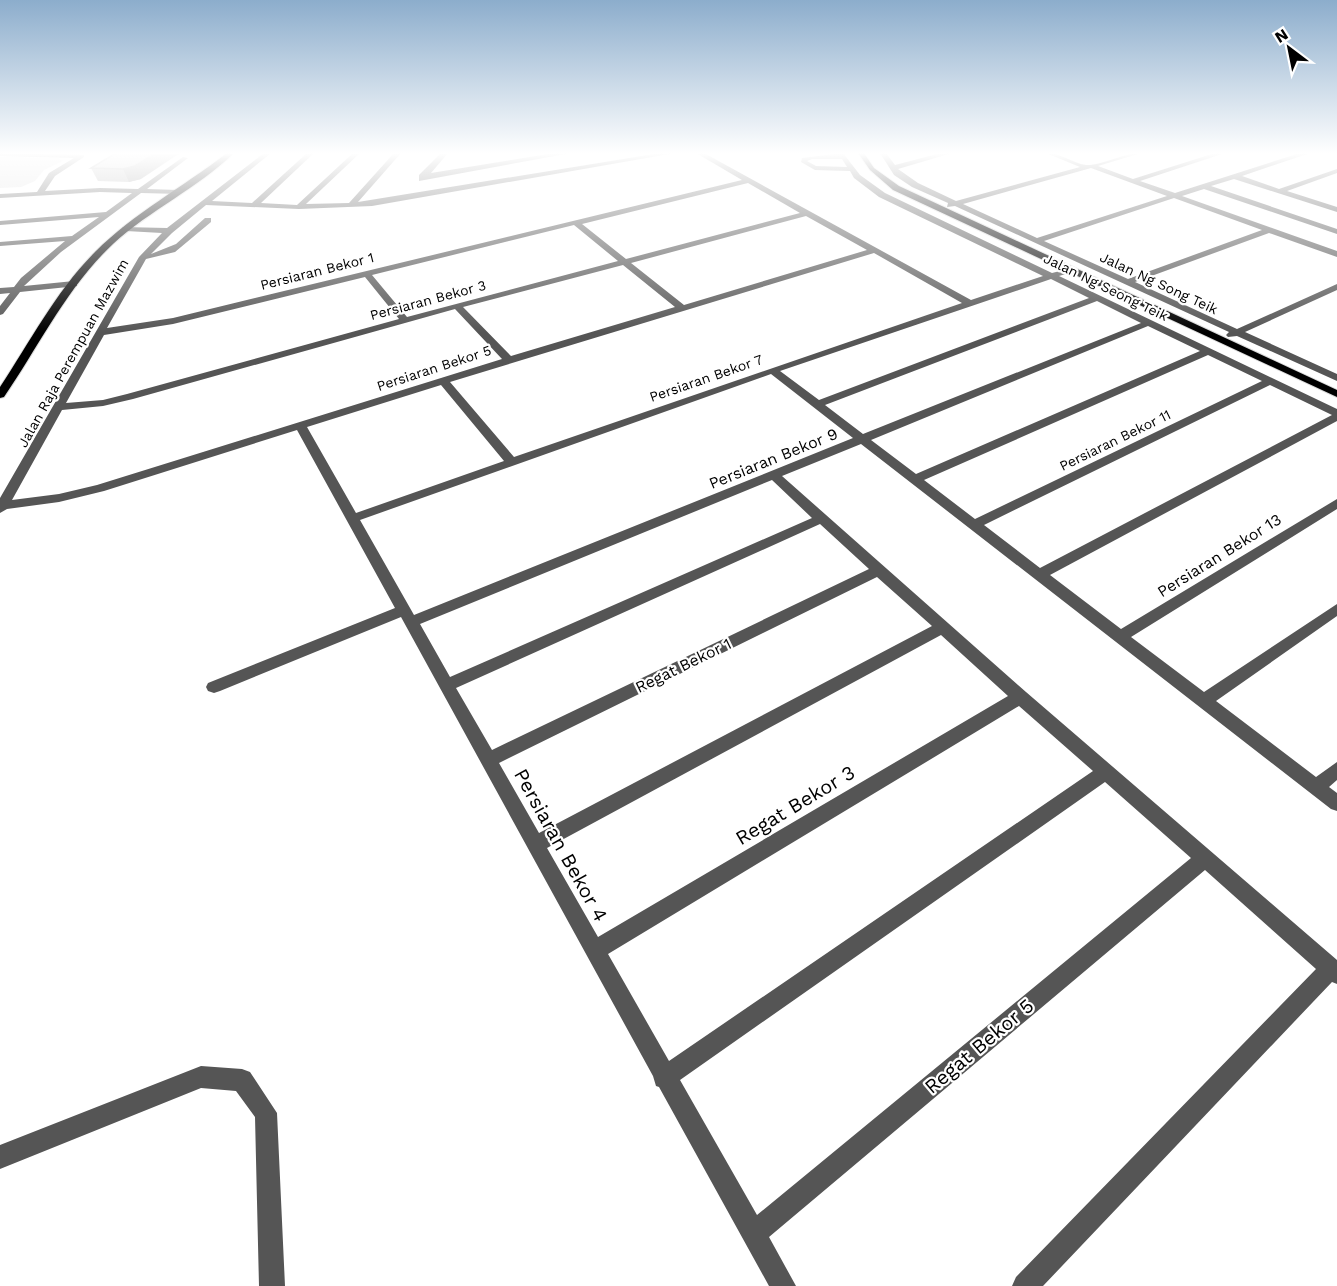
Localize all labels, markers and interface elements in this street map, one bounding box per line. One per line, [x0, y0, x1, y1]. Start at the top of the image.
north arrow [1259, 18, 1319, 78]
text: N [1271, 25, 1291, 47]
street label: Persiaran Bekor 1 [259, 249, 375, 293]
street label: Jalan Ng Song Teik [1098, 249, 1220, 317]
street label: Jalan Ng Seong Teik [1041, 250, 1171, 324]
street label: Jalan Raja Perempuan Mazwim [14, 256, 132, 450]
street label: Persiaran Bekor 3 [368, 277, 488, 323]
street label: Persiaran Bekor 5 [375, 342, 493, 394]
street label: Persiaran Bekor 7 [647, 351, 765, 405]
street label: Persiaran Bekor 11 [1057, 406, 1173, 474]
street label: Persiaran Bekor 9 [706, 424, 840, 493]
street label: Persiaran Bekor 13 [1154, 510, 1285, 601]
street label: Regat Bekor 1 [632, 634, 734, 697]
street label: Regat Bekor 3 [731, 760, 859, 850]
street label: Persiaran Bekor 4 [509, 764, 613, 926]
street label: Regat Bekor 5 [920, 993, 1038, 1099]

